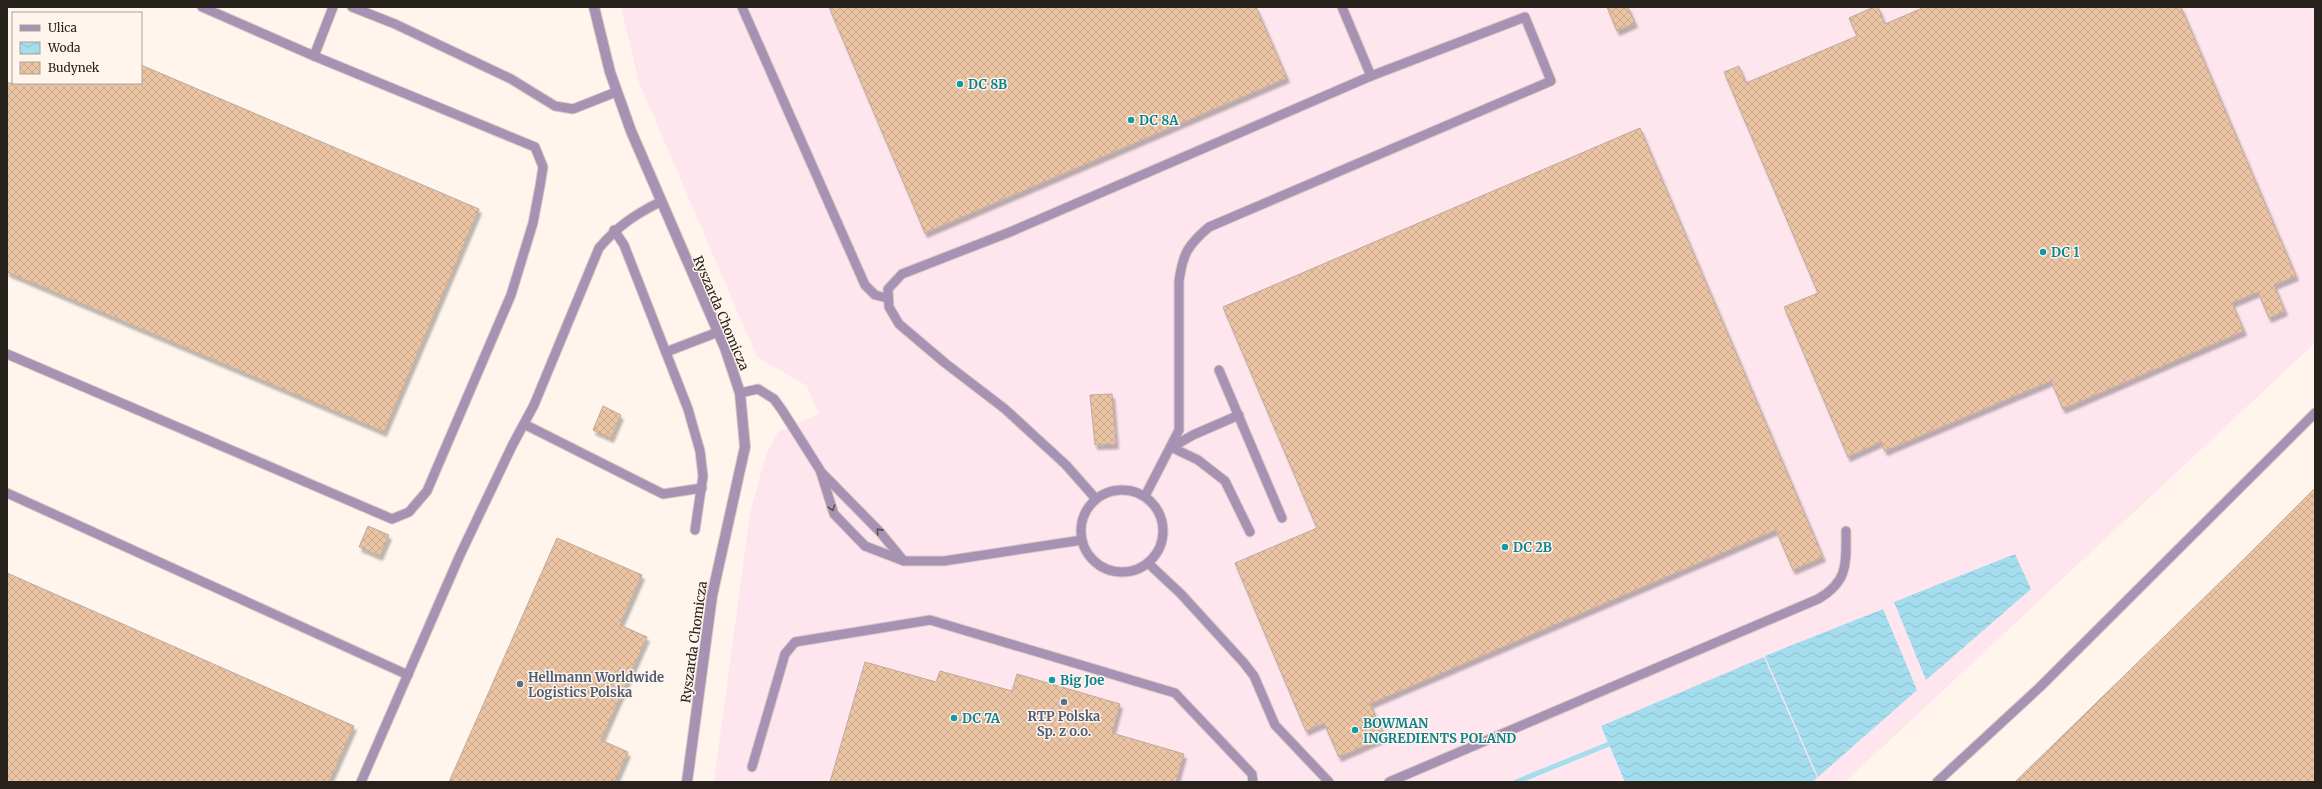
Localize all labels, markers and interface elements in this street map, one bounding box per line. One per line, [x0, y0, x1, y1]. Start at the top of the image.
legend [12, 12, 142, 84]
text: Ulica [48, 20, 77, 35]
text: Woda [47, 40, 81, 55]
text: Budynek [48, 60, 100, 75]
place label: DC 8B [968, 76, 1007, 93]
marker: DC 8B [955, 79, 965, 89]
place label: DC 8A [1139, 112, 1179, 129]
marker: DC 8A [1126, 115, 1136, 125]
place label: DC 1 [2051, 244, 2079, 261]
marker: DC 1 [2038, 247, 2048, 257]
street label: Ryszarda Chomicza [689, 253, 753, 373]
one-way arrow [827, 504, 836, 511]
one-way arrow [876, 528, 884, 536]
place label: DC 2B [1513, 539, 1552, 556]
marker: DC 2B [1500, 542, 1510, 552]
street label: Ryszarda Chomicza [677, 580, 711, 704]
place label: Hellmann Worldwide Logistics Polska [528, 669, 664, 701]
place label: Big Joe [1060, 672, 1104, 689]
marker: Big Joe [1047, 675, 1057, 685]
marker: Hellmann Worldwide Logistics Polska [515, 679, 525, 689]
marker: RTP Polska Sp. z o.o. [1059, 697, 1069, 707]
place label: RTP Polska Sp. z o.o. [1028, 708, 1100, 740]
place label: DC 7A [962, 710, 1001, 727]
marker: DC 7A [949, 713, 959, 723]
place label: BOWMAN INGREDIENTS POLAND [1363, 715, 1516, 747]
marker: BOWMAN INGREDIENTS POLAND [1350, 725, 1360, 735]

